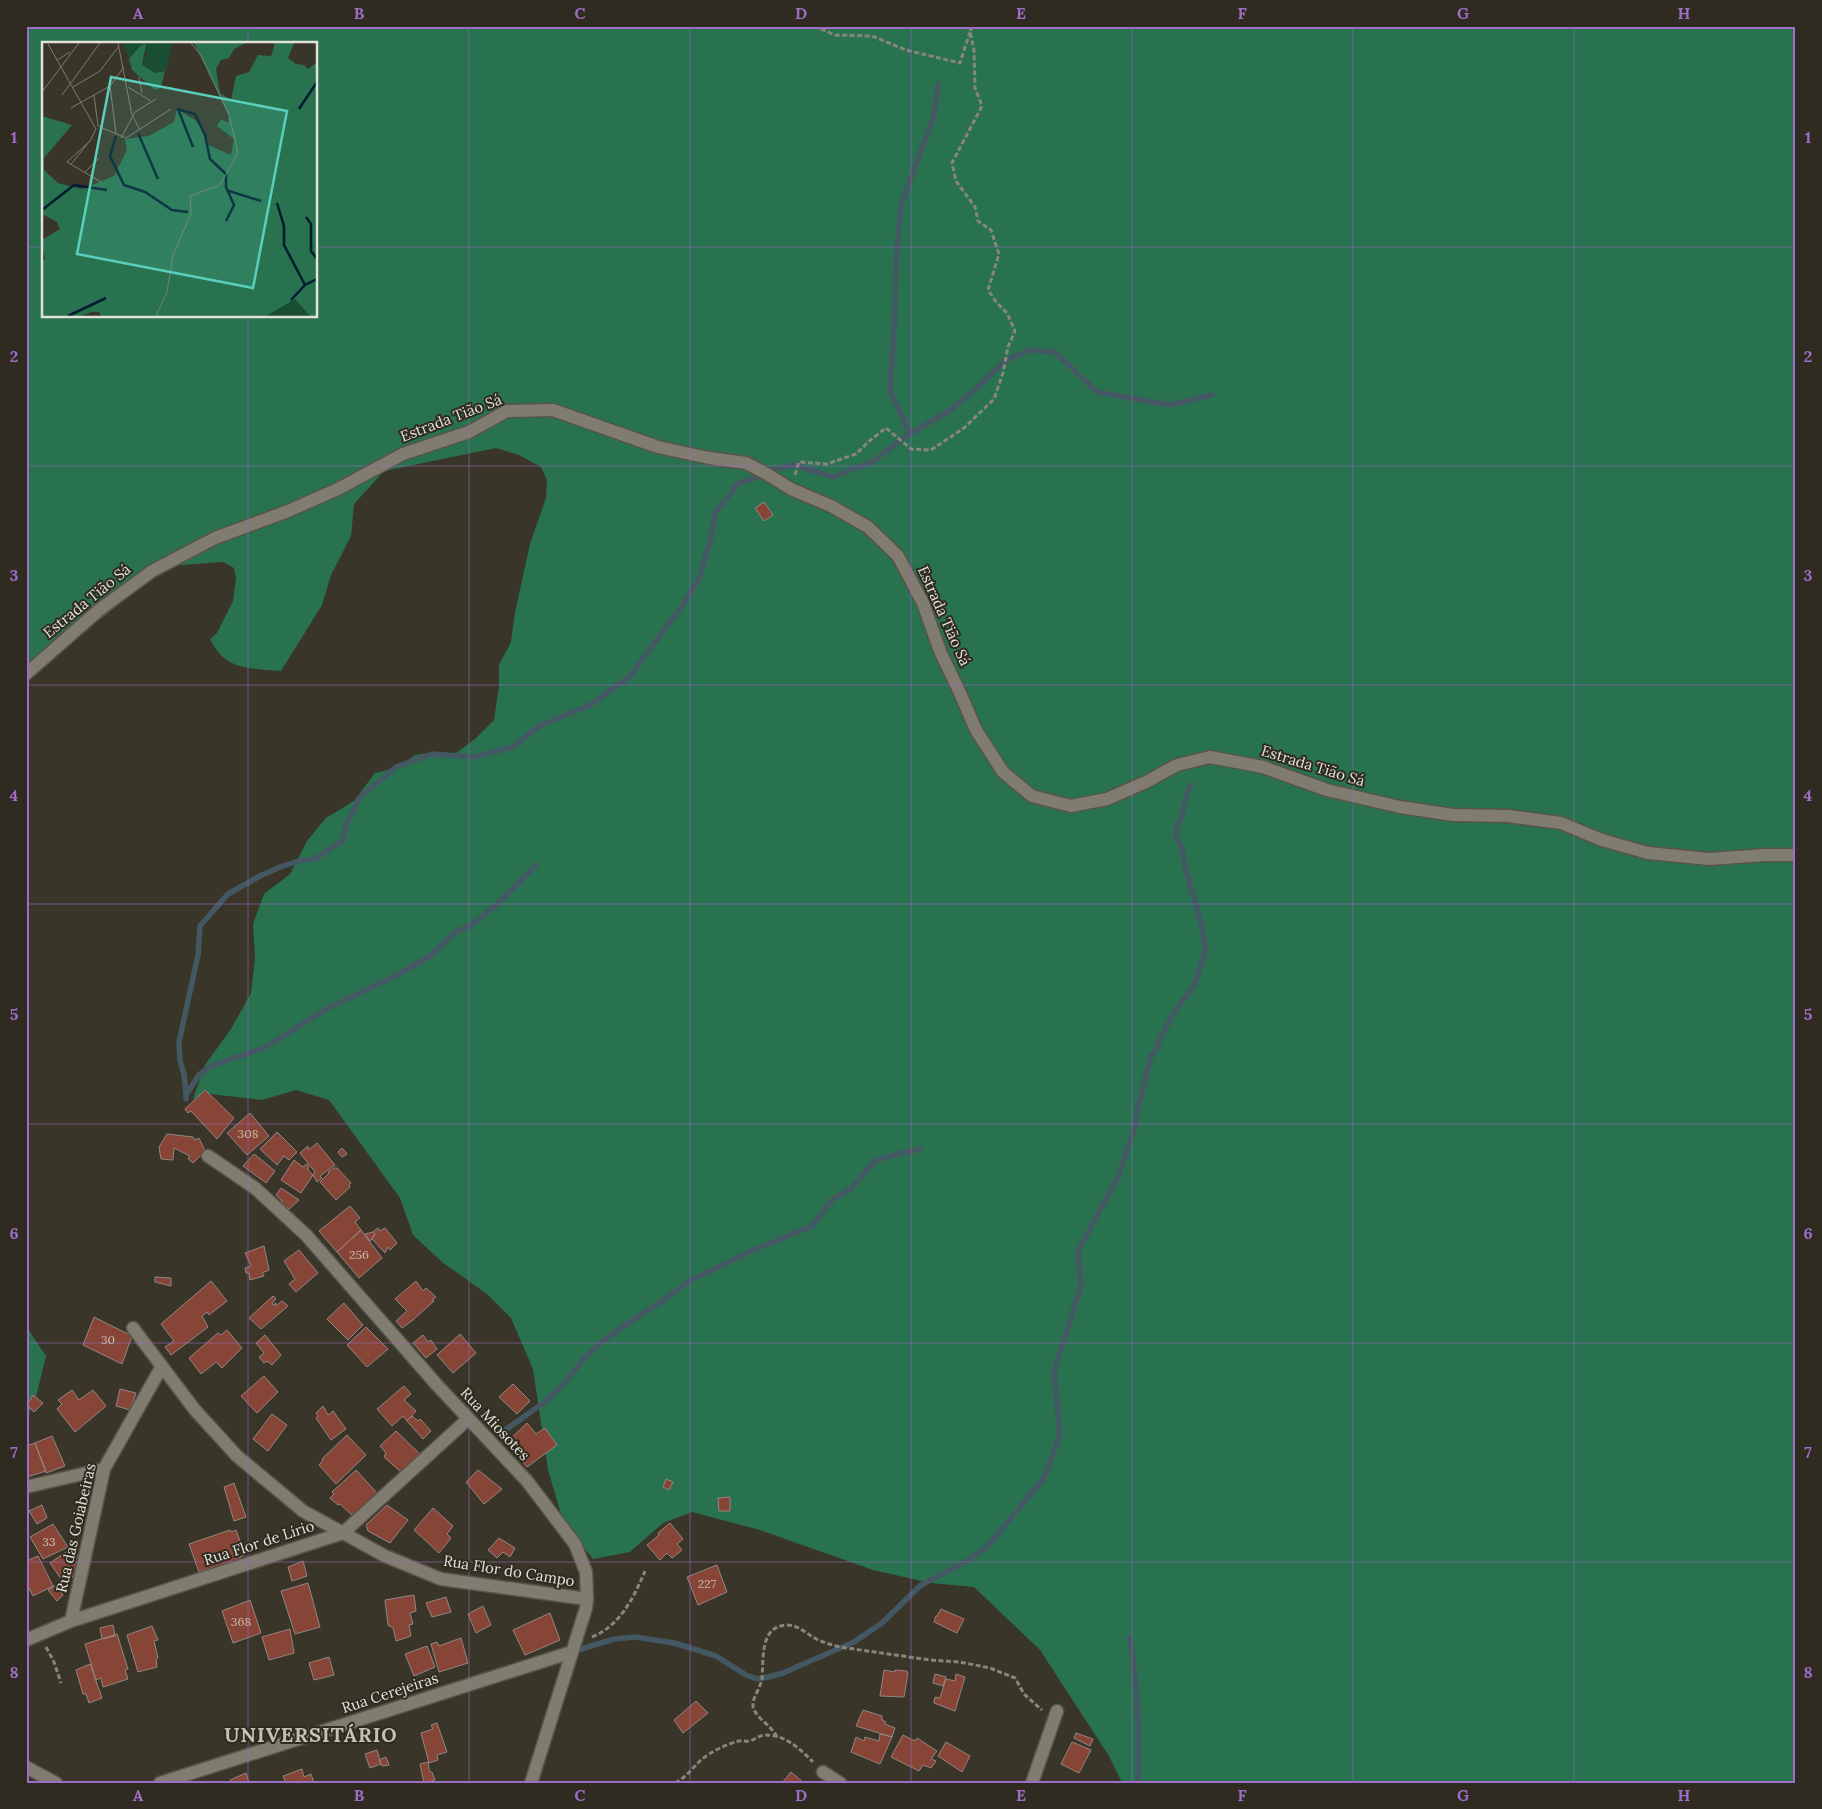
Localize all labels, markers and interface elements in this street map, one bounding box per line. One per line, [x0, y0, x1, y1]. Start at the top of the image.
text: A [133, 3, 144, 23]
text: B [354, 3, 365, 23]
text: C [574, 3, 586, 23]
text: D [795, 3, 807, 23]
text: E [1016, 3, 1026, 23]
text: F [1237, 3, 1247, 23]
text: G [1457, 3, 1469, 23]
text: H [1678, 3, 1691, 23]
inset map [42, 42, 318, 318]
text: 1 [11, 127, 17, 147]
text: 1 [1805, 127, 1811, 147]
text: 2 [10, 346, 18, 366]
text: 2 [1804, 346, 1812, 366]
street label: Estrada Tião Sá [397, 389, 505, 446]
street label: Estrada Tião Sá [39, 559, 135, 642]
street label: Estrada Tião Sá [914, 563, 975, 669]
text: 3 [10, 565, 19, 585]
text: 3 [1804, 565, 1813, 585]
street label: Estrada Tião Sá [1259, 741, 1368, 790]
text: 4 [10, 785, 19, 805]
text: 4 [1804, 785, 1813, 805]
text: 5 [10, 1004, 19, 1024]
text: 5 [1804, 1004, 1813, 1024]
house number: 308 [238, 1126, 259, 1141]
text: 6 [9, 1223, 19, 1243]
text: 6 [1803, 1223, 1813, 1243]
house number: 256 [349, 1247, 369, 1262]
house number: 30 [101, 1332, 115, 1347]
street label: Rua Miosotes [457, 1383, 534, 1464]
text: 7 [10, 1442, 18, 1462]
text: 7 [1804, 1442, 1812, 1462]
street label: Rua das Goiabeiras [51, 1461, 100, 1594]
street label: Rua Flor de Lírio [201, 1516, 317, 1569]
house number: 33 [42, 1534, 56, 1549]
street label: Rua Flor do Campo [442, 1551, 576, 1590]
house number: 227 [698, 1576, 717, 1591]
house number: 368 [231, 1614, 251, 1629]
text: 8 [9, 1662, 19, 1682]
text: 8 [1803, 1662, 1813, 1682]
street label: Rua Cerejeiras [339, 1668, 441, 1717]
district label: UNIVERSITÁRIO [224, 1722, 398, 1747]
text: A [133, 1785, 144, 1805]
text: B [354, 1785, 365, 1805]
text: C [574, 1785, 586, 1805]
text: D [795, 1785, 807, 1805]
text: E [1016, 1785, 1026, 1805]
text: F [1237, 1785, 1247, 1805]
text: G [1457, 1785, 1469, 1805]
text: H [1678, 1785, 1691, 1805]

